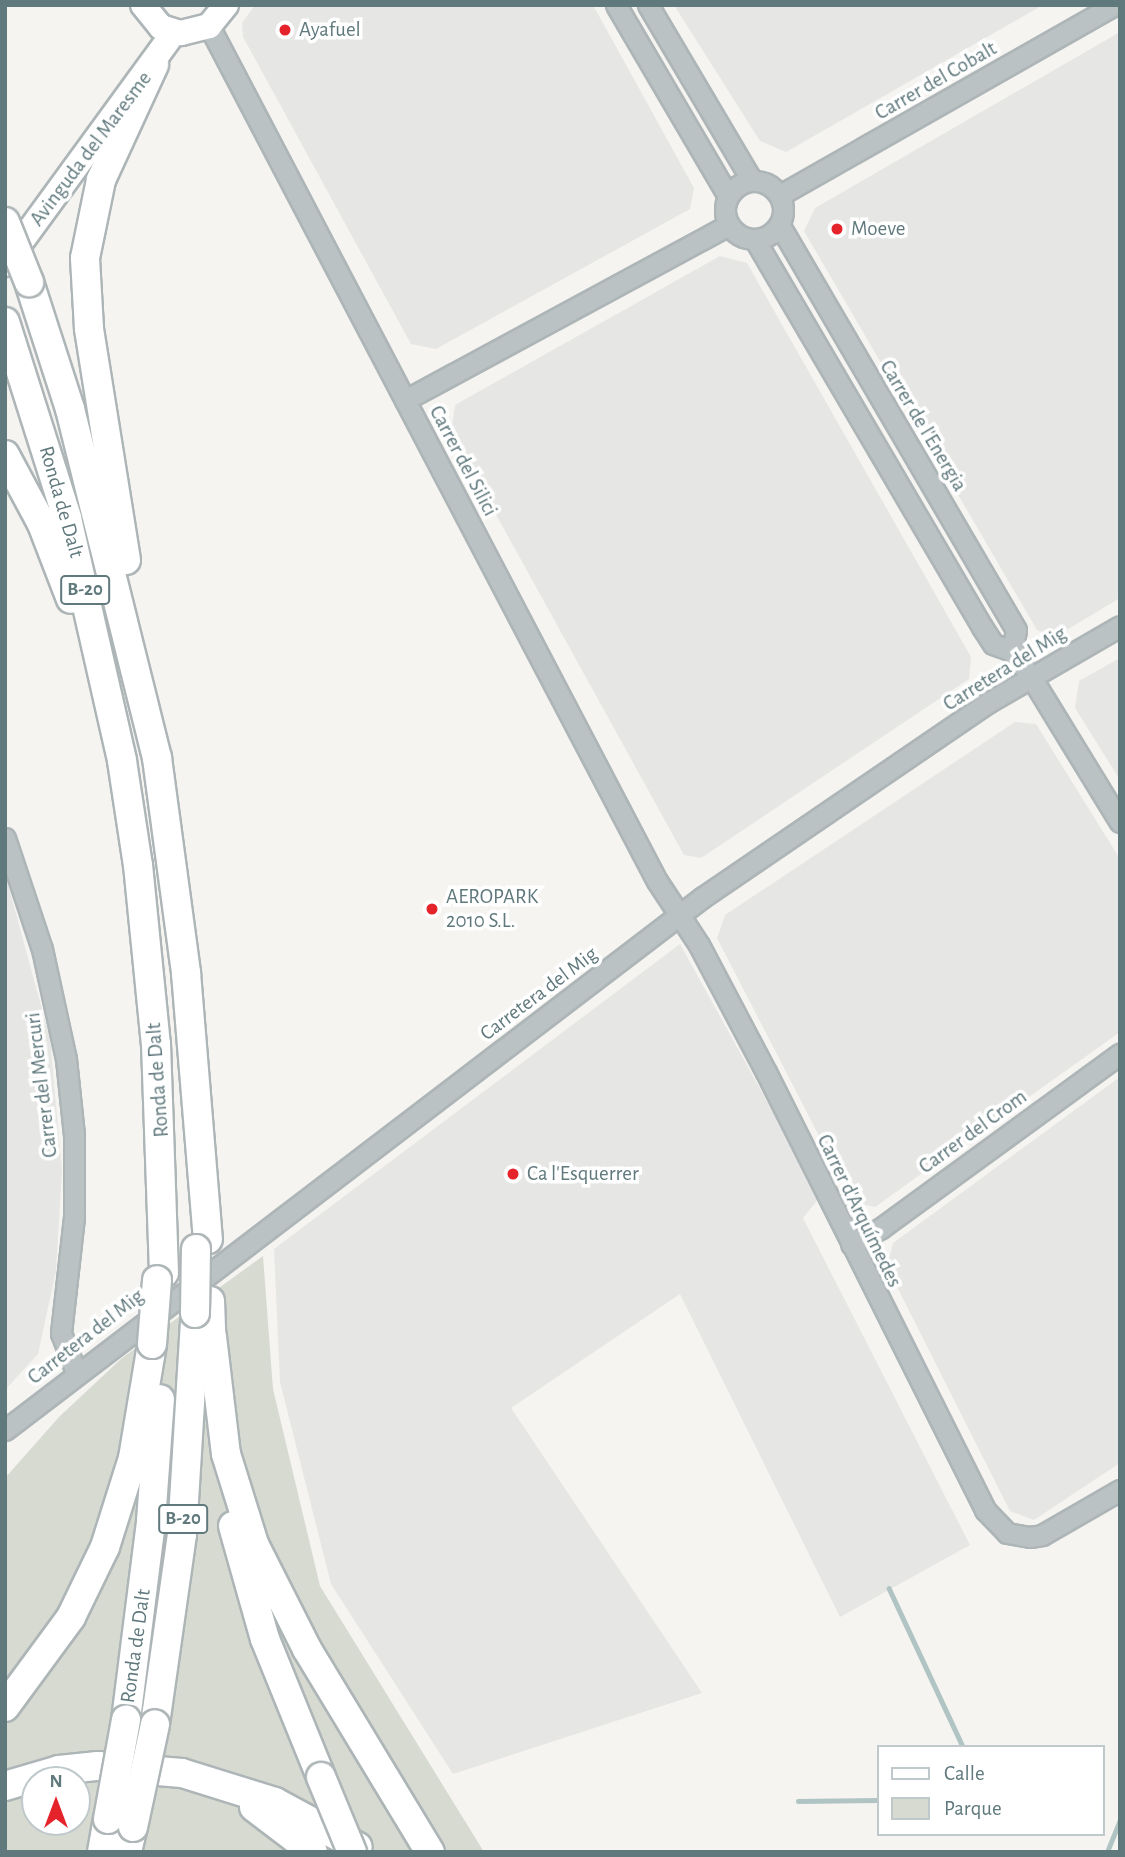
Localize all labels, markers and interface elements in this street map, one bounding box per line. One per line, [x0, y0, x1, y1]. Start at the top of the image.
place label: Ayafuel [299, 17, 361, 43]
marker: Ayafuel [277, 22, 293, 38]
street label: Carrer del Cobalt [871, 36, 1001, 126]
street label: Avinguda del Maresme [25, 67, 157, 231]
place label: Moeve [851, 216, 905, 242]
marker: Moeve [829, 221, 845, 237]
street label: Carrer de l'Energia [874, 356, 972, 496]
street label: Carrer del Silici [423, 401, 503, 521]
street label: Ronda de Dalt [33, 443, 89, 561]
road number: B-20 [59, 575, 111, 606]
street label: Carretera del Mig [939, 621, 1071, 717]
place label: AEROPARK 2010 S.L. [446, 884, 538, 934]
marker: AEROPARK 2010 S.L. [424, 901, 440, 917]
street label: Carretera del Mig [475, 942, 603, 1046]
street label: Carrer del Mercuri [21, 1011, 63, 1159]
street label: Ronda de Dalt [141, 1022, 175, 1138]
street label: Carrer del Crom [914, 1084, 1032, 1180]
street label: Carrer d'Arquímedes [811, 1130, 907, 1292]
place label: Ca l'Esquerrer [527, 1161, 639, 1187]
marker: Ca l'Esquerrer [505, 1166, 521, 1182]
street label: Carretera del Mig [23, 1284, 149, 1390]
road number: B-20 [157, 1504, 209, 1534]
street label: Ronda de Dalt [116, 1587, 156, 1705]
legend [876, 1745, 1104, 1836]
text: Calle [944, 1763, 985, 1784]
north arrow [21, 1766, 91, 1836]
text: N [49, 1772, 63, 1791]
text: Parque [944, 1798, 1002, 1819]

